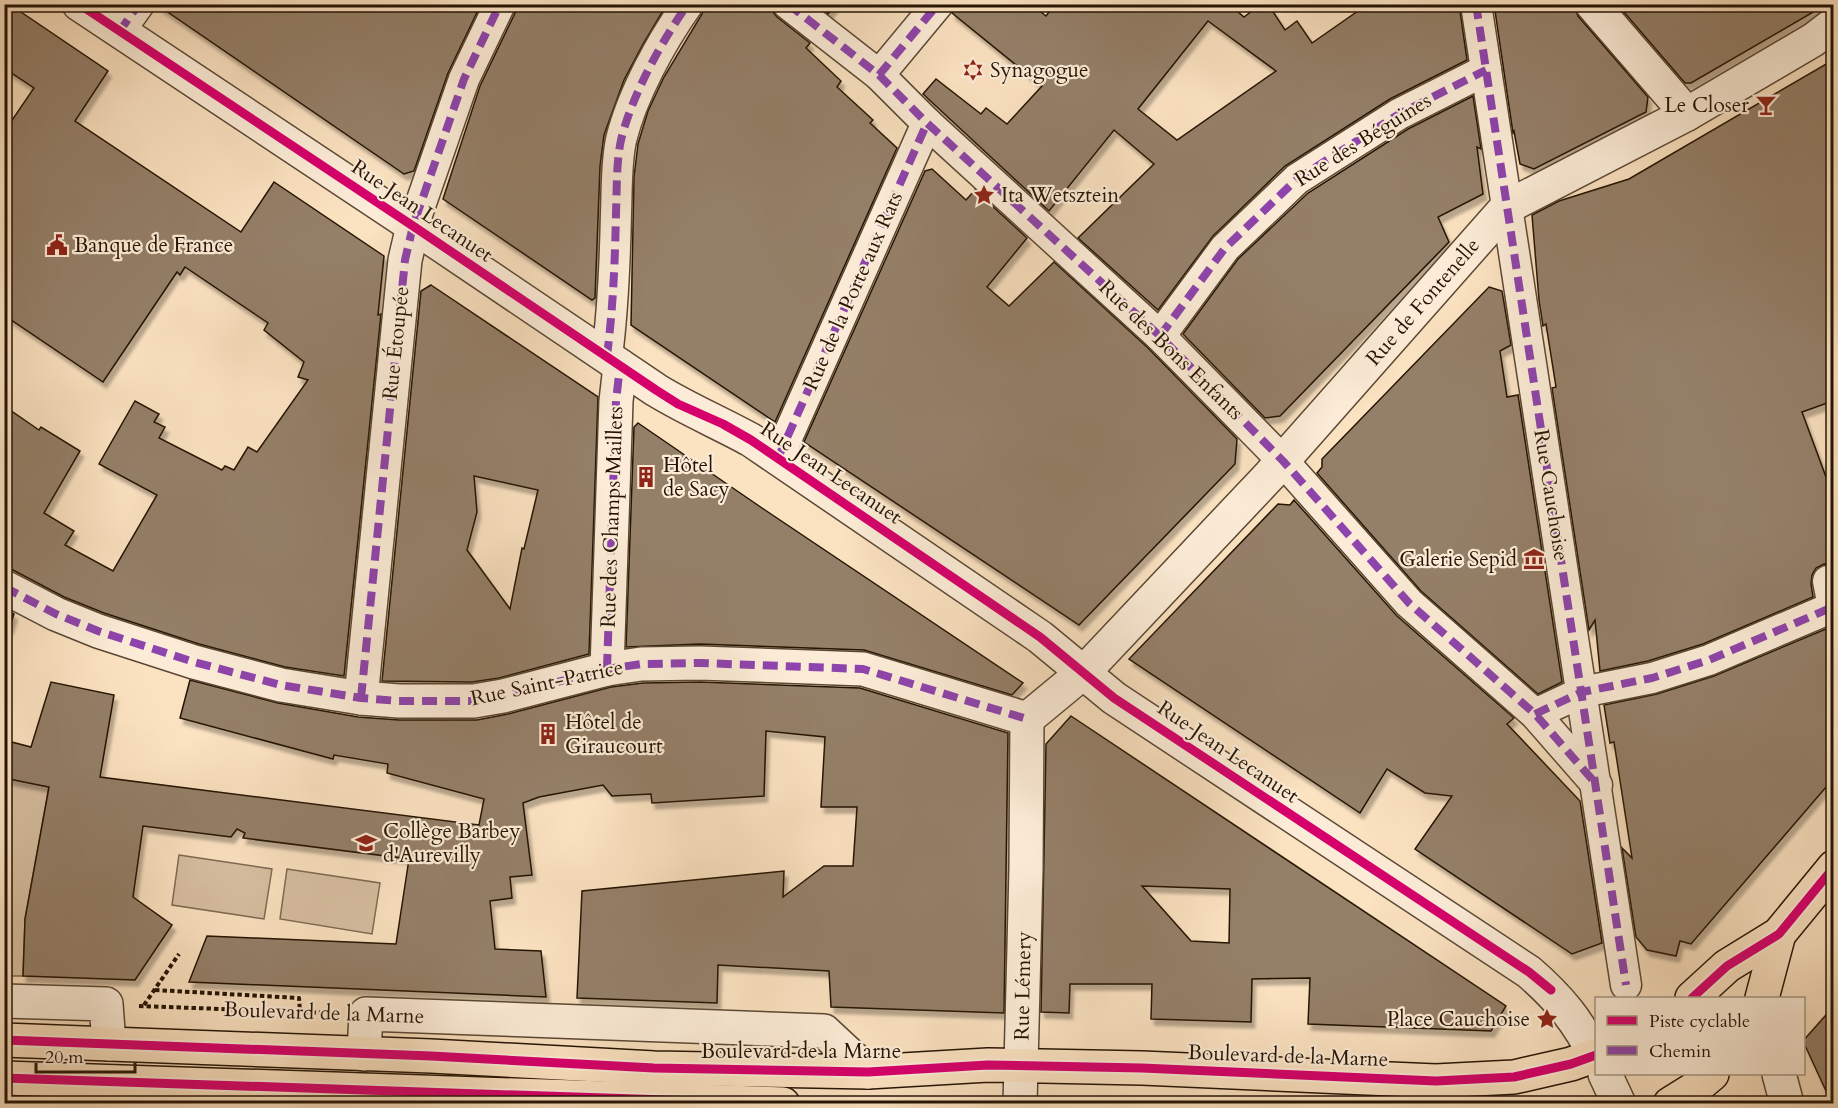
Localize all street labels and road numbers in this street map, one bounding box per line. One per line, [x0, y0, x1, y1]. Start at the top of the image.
street label: Rue des Béguines [1289, 86, 1437, 194]
street label: Rue Jean Lecanuet [345, 153, 499, 269]
street label: Rue de la Porte aux Rats [796, 187, 910, 395]
street label: Rue de Fontenelle [1359, 232, 1487, 372]
street label: Rue des Bons Enfants [1092, 273, 1250, 427]
street label: Rue Étoupée [376, 285, 416, 401]
street label: Rue des Champs Maillets [594, 406, 630, 628]
street label: Rue Jean Lecanuet [754, 415, 908, 531]
street label: Rue Cauchoise [1526, 427, 1576, 563]
street label: Rue Saint-Patrice [468, 653, 626, 713]
street label: Rue Jean Lecanuet [1151, 694, 1305, 810]
street label: Rue Lémery [1008, 931, 1038, 1041]
street label: Boulevard de la Marne [223, 995, 425, 1031]
street label: Boulevard de la Marne [701, 1037, 901, 1066]
street label: Boulevard de la Marne [1187, 1038, 1389, 1074]

